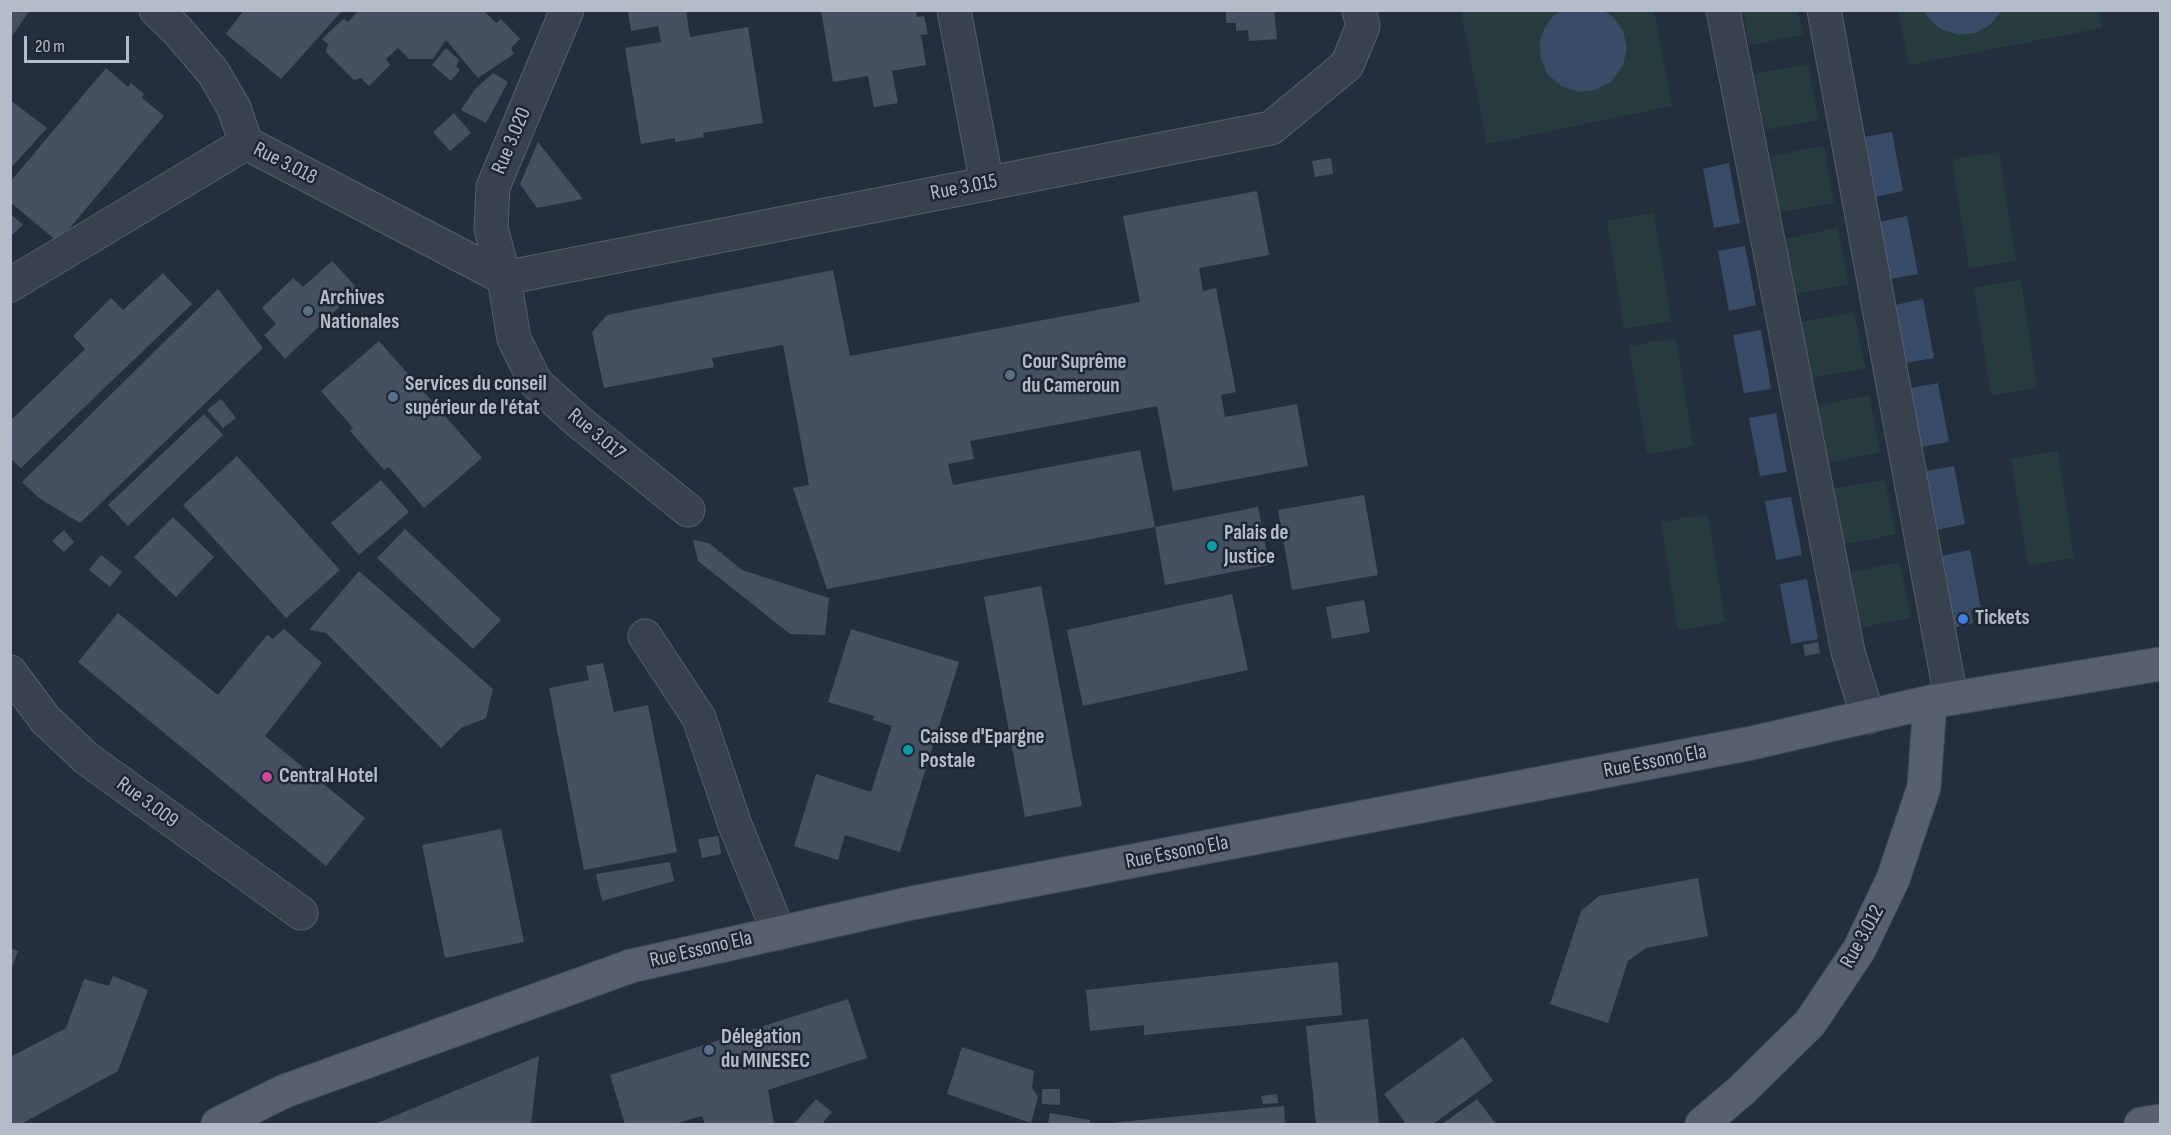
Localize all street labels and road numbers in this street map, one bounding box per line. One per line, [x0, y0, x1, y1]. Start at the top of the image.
street label: Rue 3.020 [487, 104, 537, 178]
street label: Rue 3.018 [249, 137, 321, 191]
street label: Rue 3.015 [928, 169, 1000, 207]
street label: Rue 3.017 [562, 404, 630, 466]
street label: Rue Essono Ela [1601, 740, 1709, 784]
street label: Rue 3.009 [111, 772, 183, 834]
street label: Rue Essono Ela [1123, 831, 1231, 875]
street label: Rue 3.012 [1836, 901, 1890, 973]
street label: Rue Essono Ela [647, 926, 755, 974]

